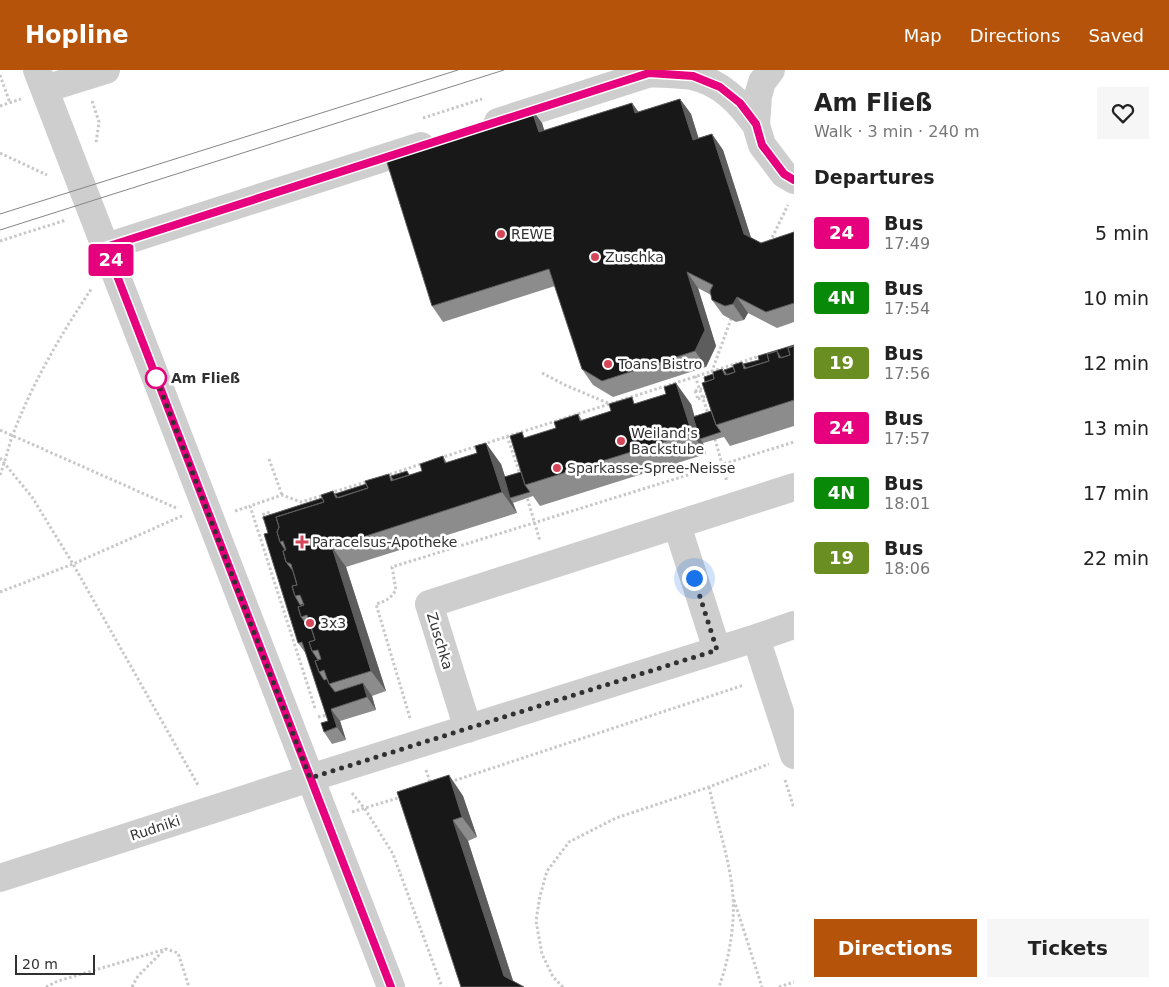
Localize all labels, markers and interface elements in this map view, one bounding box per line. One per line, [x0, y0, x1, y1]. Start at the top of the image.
text: Hopline [25, 21, 129, 49]
text: Map [904, 25, 942, 46]
text: Directions [970, 25, 1060, 46]
text: Saved [1088, 25, 1144, 46]
button: heart [1097, 87, 1149, 139]
text: Am Fließ [814, 89, 932, 117]
text: Walk · 3 min · 240 m [814, 122, 979, 141]
text: Departures [814, 166, 935, 188]
text: Bus [884, 212, 923, 234]
text: 24 [829, 222, 854, 243]
text: 5 min [1095, 222, 1149, 244]
place label: REWE [511, 226, 552, 242]
marker: REWE [495, 228, 507, 240]
text: 17:49 [884, 234, 930, 253]
line badge: 24 [88, 244, 134, 276]
text: 24 [98, 249, 124, 270]
place label: Zuschka [605, 249, 664, 265]
marker: Zuschka [589, 251, 601, 263]
text: Bus [884, 277, 923, 299]
text: 4N [828, 287, 855, 308]
text: 10 min [1083, 287, 1149, 309]
text: 17:54 [884, 299, 930, 318]
text: Bus [884, 342, 923, 364]
text: 19 [829, 352, 854, 373]
text: 12 min [1083, 352, 1149, 374]
place label: Toans Bistro [617, 356, 702, 372]
marker: Toans Bistro [602, 358, 614, 370]
text: 17:56 [884, 364, 930, 383]
marker: Am Fließ [145, 367, 167, 389]
place label: Am Fließ [171, 370, 240, 386]
text: Bus [884, 407, 923, 429]
text: 24 [829, 417, 854, 438]
text: 13 min [1083, 417, 1149, 439]
place label: Weiland's Backstube [631, 425, 704, 457]
text: 17:57 [884, 429, 930, 448]
marker: Weiland's Backstube [615, 435, 627, 447]
place label: Sparkasse-Spree-Neisse [567, 460, 735, 476]
marker: Sparkasse-Spree-Neisse [551, 462, 563, 474]
text: Bus [884, 472, 923, 494]
text: 4N [828, 482, 855, 503]
text: 17 min [1083, 482, 1149, 504]
text: 18:01 [884, 494, 930, 513]
place label: Paracelsus-Apotheke [312, 534, 457, 550]
marker: Paracelsus-Apotheke [296, 536, 308, 548]
text: Bus [884, 537, 923, 559]
text: 19 [829, 547, 854, 568]
text: 22 min [1083, 547, 1149, 569]
text: 18:06 [884, 559, 930, 578]
your location [682, 566, 707, 591]
street label: Zuschka [424, 611, 456, 671]
place label: 3x3 [320, 615, 346, 631]
marker: 3x3 [304, 617, 316, 629]
street label: Rudniki [128, 812, 182, 844]
button: Directions [814, 919, 977, 977]
button: Tickets [987, 919, 1149, 977]
scale bar [15, 952, 95, 975]
text: 20 m [22, 956, 58, 972]

